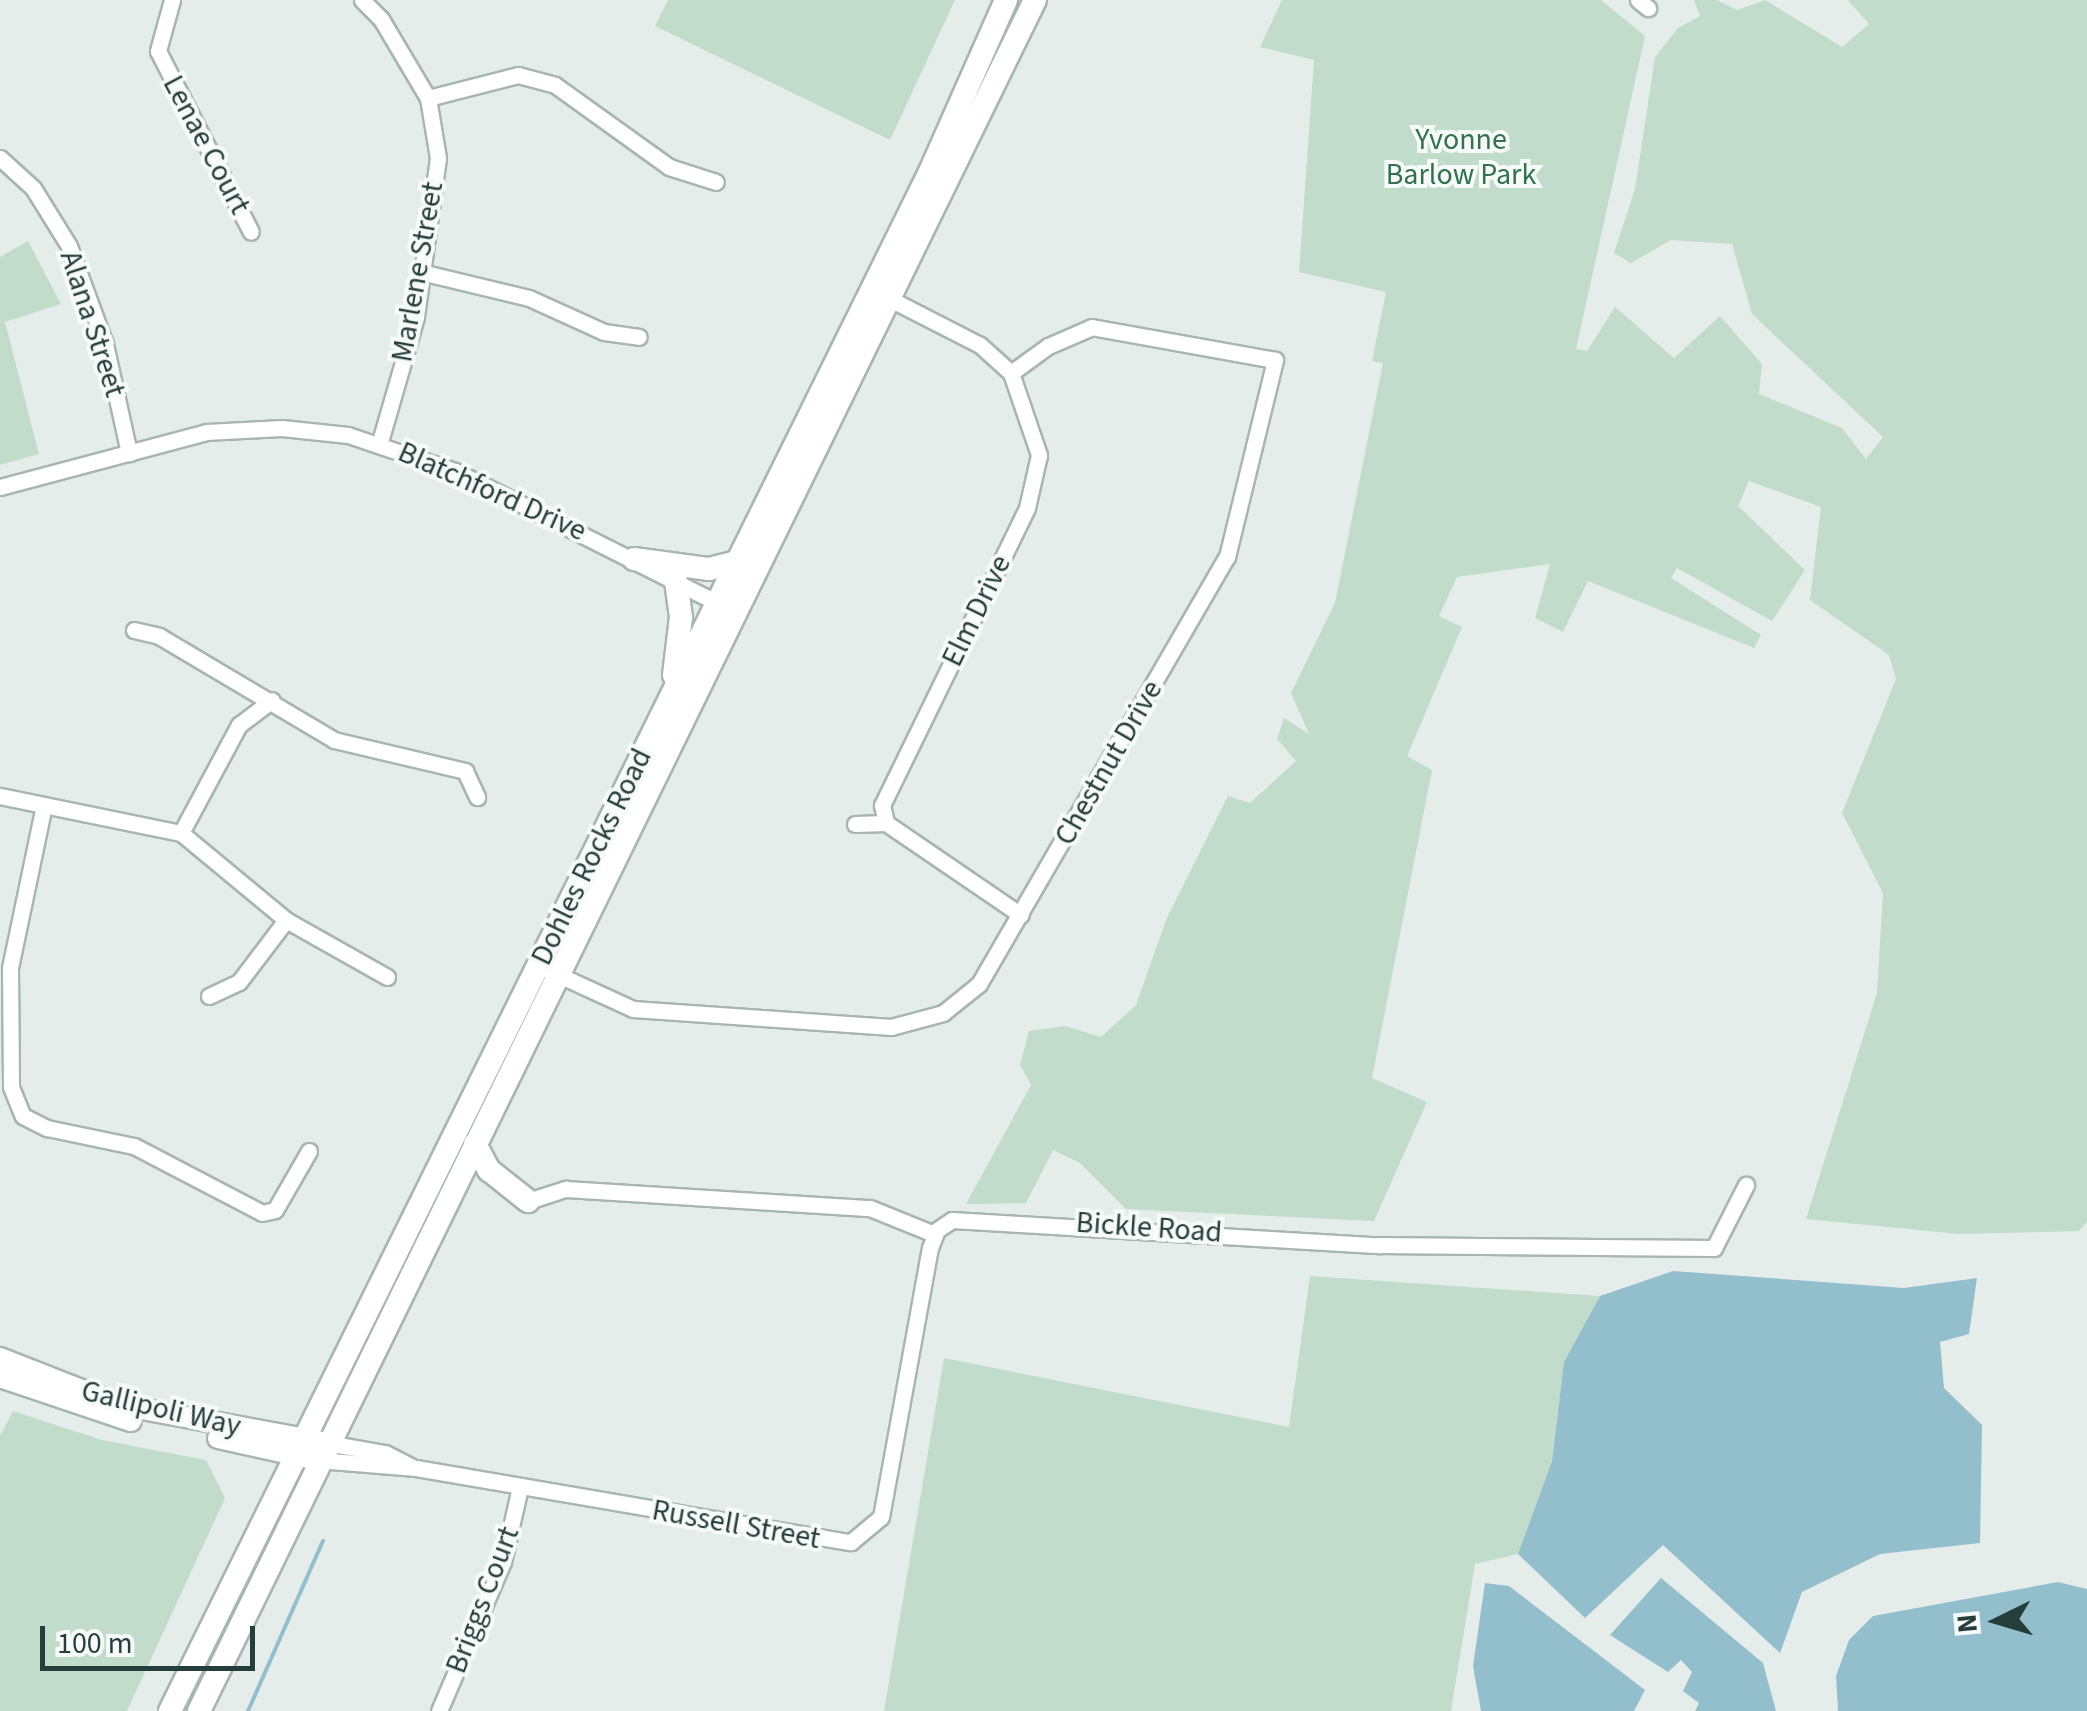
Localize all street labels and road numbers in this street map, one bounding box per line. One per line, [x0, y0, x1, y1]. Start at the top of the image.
street label: Lenae Court [154, 70, 258, 220]
street label: Marlene Street [384, 179, 452, 365]
street label: Alana Street [51, 246, 133, 402]
street label: Blatchford Drive [392, 434, 592, 550]
street label: Elm Drive [935, 549, 1019, 673]
street label: Chestnut Drive [1047, 674, 1171, 852]
street label: Dohles Rocks Road [524, 743, 660, 971]
street label: Bickle Road [1075, 1205, 1223, 1251]
street label: Gallipoli Way [78, 1373, 244, 1445]
street label: Russell Street [649, 1493, 823, 1557]
street label: Briggs Court [439, 1521, 527, 1679]

